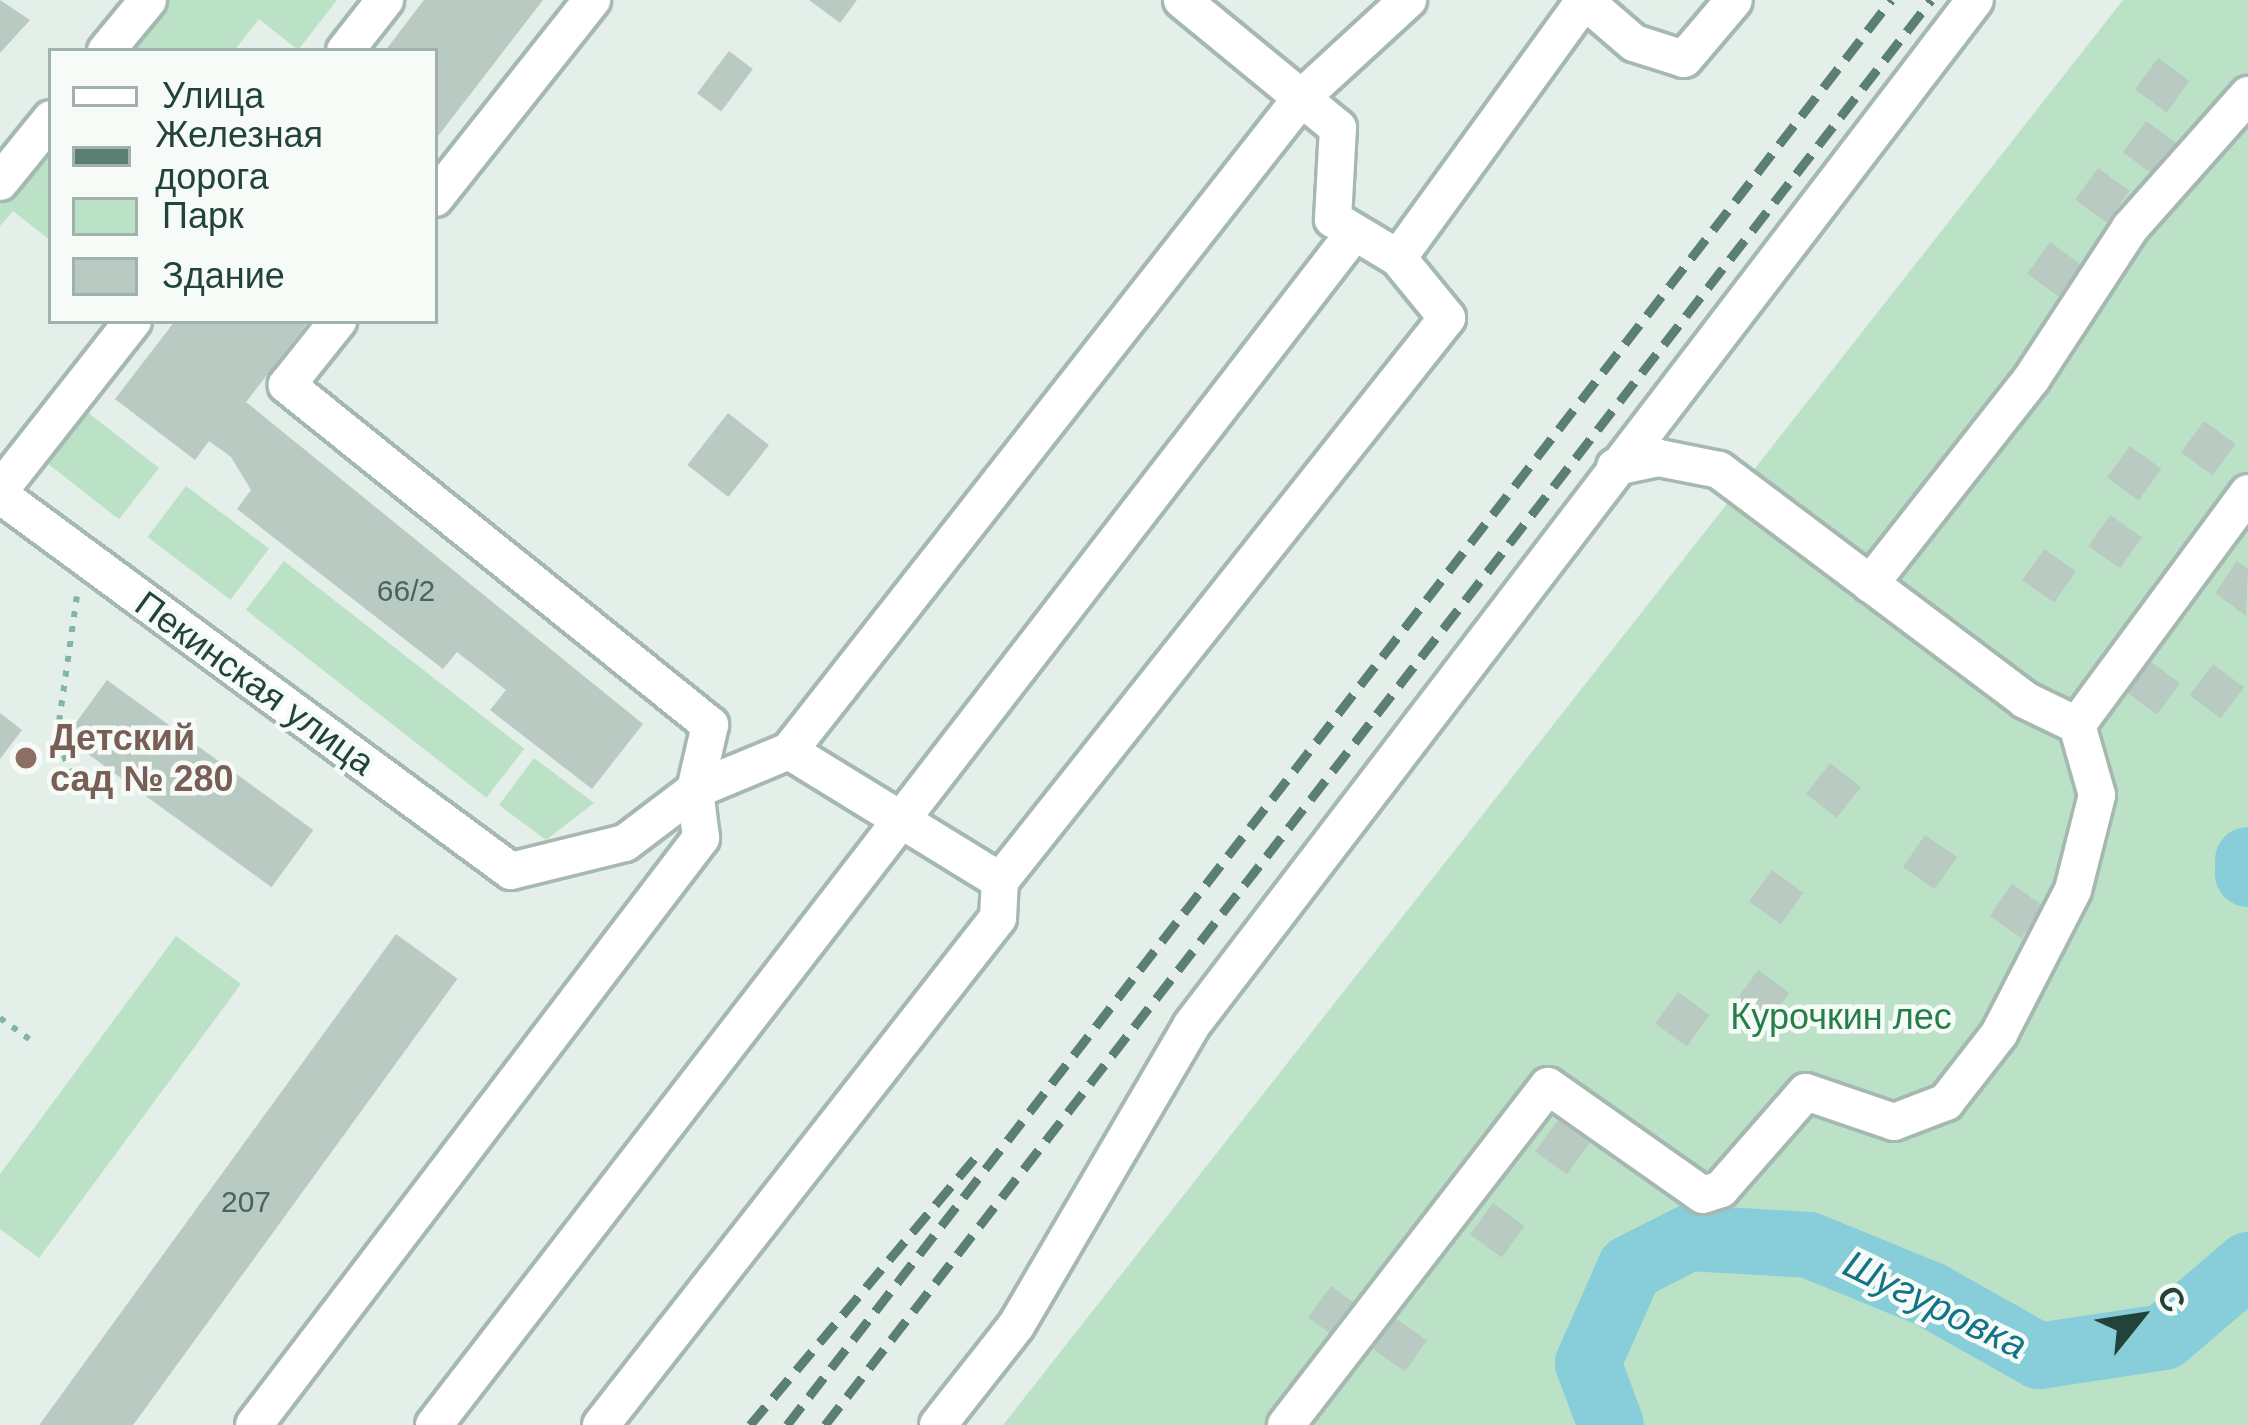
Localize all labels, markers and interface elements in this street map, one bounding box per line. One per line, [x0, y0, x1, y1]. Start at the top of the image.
legend [48, 48, 438, 324]
text: Улица [162, 75, 264, 116]
text: Железная дорога [155, 114, 323, 197]
text: Парк [162, 195, 244, 236]
text: Здание [162, 255, 285, 296]
house number: 66/2 [377, 573, 435, 609]
street label: Пекинская улица [127, 582, 383, 784]
place label: Детский сад № 280 [50, 715, 234, 800]
marker: Детский сад № 280 [13, 745, 39, 771]
park label: Курочкин лес [1730, 995, 1952, 1039]
house number: 207 [221, 1184, 271, 1220]
water label: Шугуровка [1836, 1241, 2034, 1369]
north arrow [2080, 1257, 2200, 1377]
text: С [2150, 1279, 2194, 1318]

